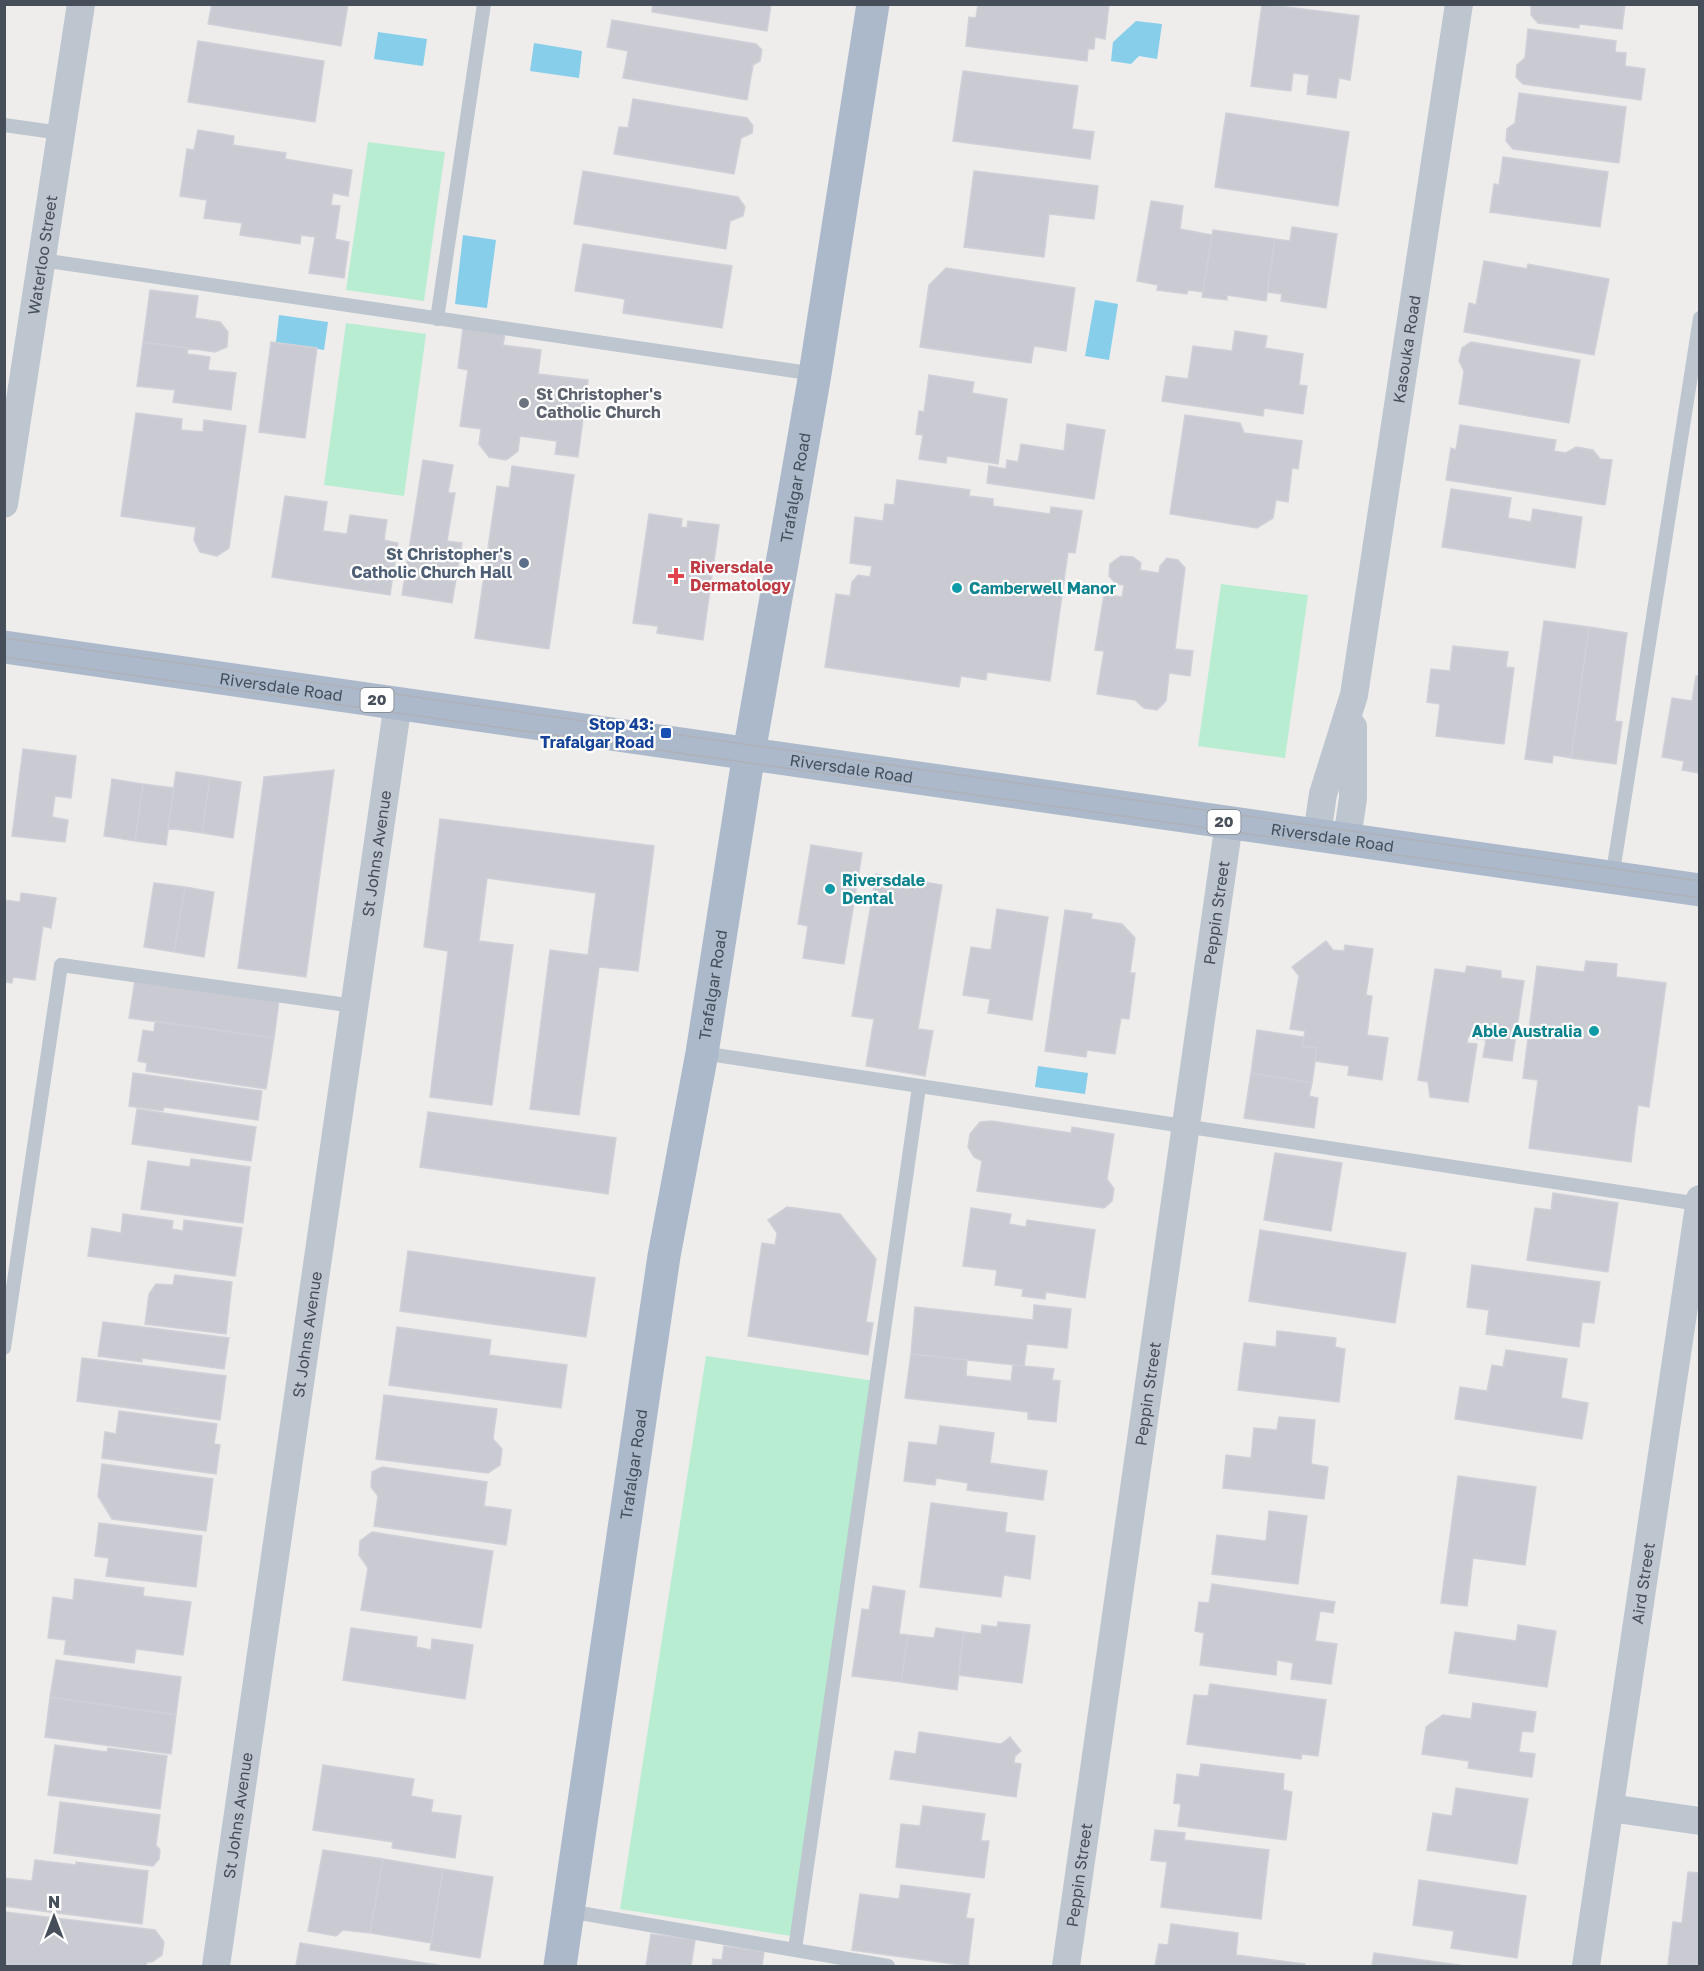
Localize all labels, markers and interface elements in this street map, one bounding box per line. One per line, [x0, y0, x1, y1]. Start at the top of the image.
street label: Waterloo Street [23, 194, 61, 316]
street label: Kasouka Road [1388, 294, 1425, 404]
place label: St Christopher's Catholic Church [536, 384, 662, 422]
marker: St Christopher's Catholic Church [517, 396, 531, 410]
street label: Trafalgar Road [776, 431, 815, 544]
place label: St Christopher's Catholic Church Hall [351, 544, 513, 582]
marker: St Christopher's Catholic Church Hall [517, 556, 531, 570]
place label: Riversdale Dermatology [690, 557, 791, 595]
marker: Riversdale Dermatology [667, 567, 685, 585]
place label: Camberwell Manor [969, 578, 1116, 598]
marker: Camberwell Manor [950, 581, 964, 595]
street label: Riversdale Road [218, 668, 344, 705]
road number: 20 [360, 688, 394, 712]
place label: Stop 43: Trafalgar Road [540, 714, 654, 752]
marker: Stop 43: Trafalgar Road [659, 726, 673, 740]
street label: Riversdale Road [788, 750, 914, 787]
street label: St Johns Avenue [357, 789, 395, 918]
road number: 20 [1208, 810, 1240, 834]
street label: Riversdale Road [1270, 819, 1395, 856]
street label: Peppin Street [1199, 859, 1234, 966]
place label: Riversdale Dental [842, 870, 925, 908]
marker: Riversdale Dental [823, 882, 837, 896]
street label: Trafalgar Road [694, 928, 731, 1042]
place label: Able Australia [1472, 1021, 1582, 1041]
marker: Able Australia [1587, 1024, 1601, 1038]
street label: St Johns Avenue [288, 1270, 326, 1399]
street label: Peppin Street [1130, 1340, 1165, 1447]
street label: Trafalgar Road [616, 1408, 651, 1521]
street label: Aird Street [1627, 1541, 1659, 1625]
street label: St Johns Avenue [219, 1751, 257, 1880]
street label: Peppin Street [1062, 1822, 1096, 1928]
north arrow [24, 1887, 84, 1947]
text: N [48, 1892, 60, 1912]

